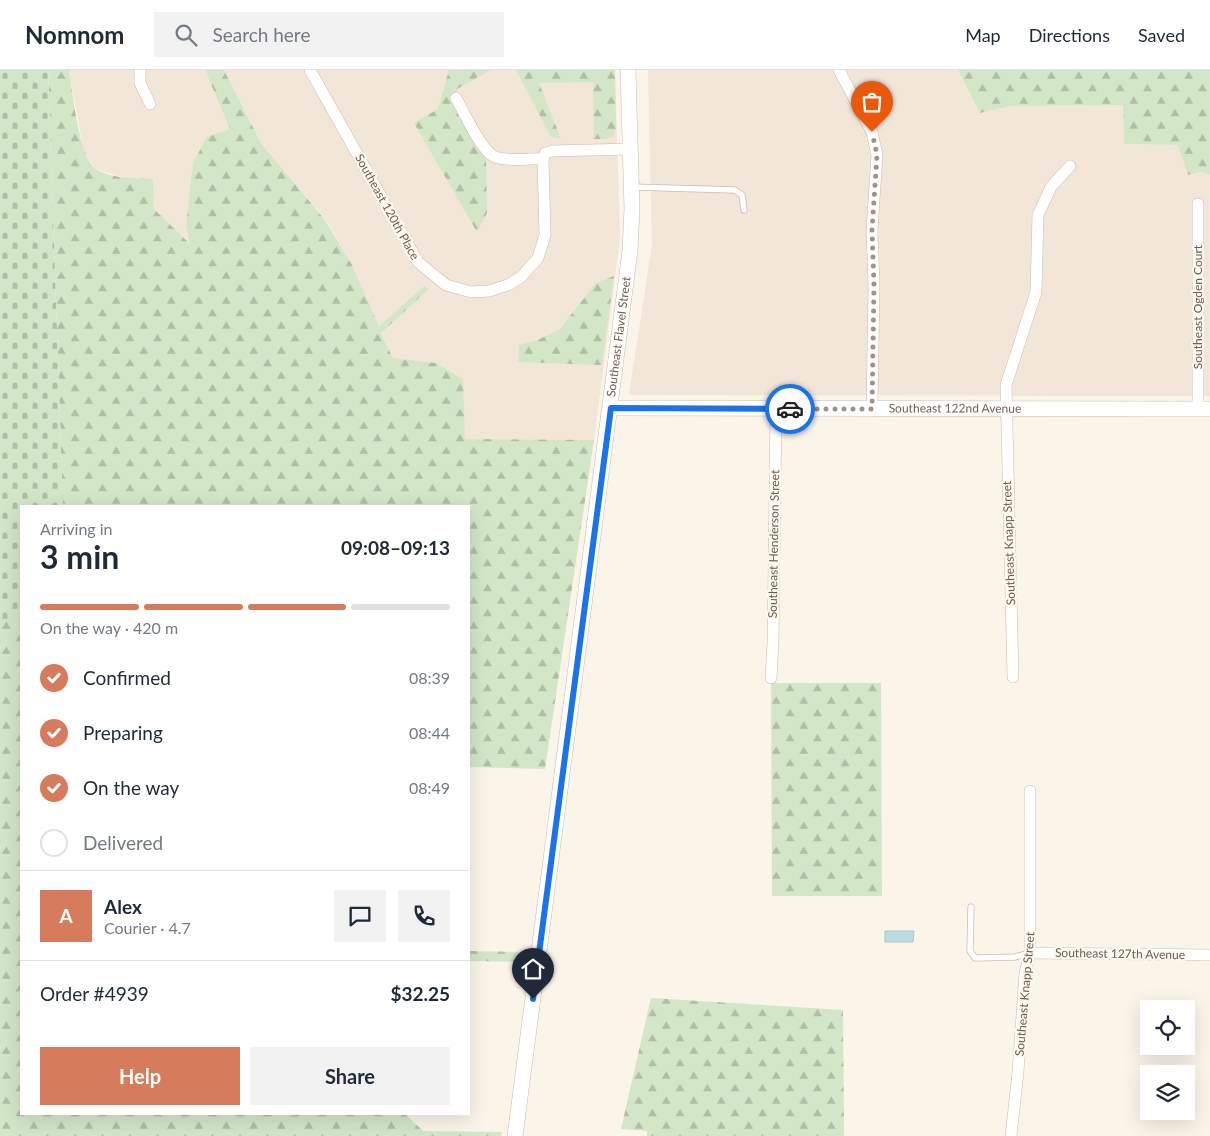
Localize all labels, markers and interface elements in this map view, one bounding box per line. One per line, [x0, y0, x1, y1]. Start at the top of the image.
search box [154, 12, 504, 57]
text: Nomnom [25, 20, 124, 49]
icon: search [172, 21, 200, 49]
text: Search here [212, 23, 310, 46]
text: Map [965, 24, 1001, 46]
text: Directions [1029, 24, 1110, 46]
text: Saved [1138, 24, 1185, 46]
pin [851, 81, 893, 132]
icon: bag [858, 88, 886, 116]
street label: Southeast 120th Place [352, 151, 423, 262]
street label: Southeast Ogden Court [1190, 244, 1205, 369]
street label: Southeast Flavel Street [603, 275, 634, 398]
courier [765, 384, 815, 434]
icon: car [776, 395, 804, 423]
street label: Southeast 122nd Avenue [889, 400, 1021, 416]
street label: Southeast Henderson Street [765, 469, 782, 618]
street label: Southeast Knapp Street [999, 480, 1018, 606]
text: Arriving in [40, 519, 113, 538]
text: 09:08–09:13 [341, 536, 450, 559]
text: 3 min [40, 537, 119, 576]
text: On the way · 420 m [40, 618, 178, 637]
icon: check [40, 664, 68, 692]
text: Confirmed [83, 666, 171, 689]
text: 08:39 [409, 668, 450, 687]
icon: check [40, 719, 68, 747]
text: Preparing [83, 721, 163, 744]
text: 08:44 [409, 723, 450, 742]
icon: check [40, 774, 68, 802]
text: On the way [83, 776, 179, 799]
text: 08:49 [409, 778, 450, 797]
text: Delivered [83, 831, 163, 854]
button: chat [334, 890, 386, 942]
button: phone [398, 890, 450, 942]
text: Alex [104, 895, 142, 918]
text: A [59, 904, 73, 927]
text: Courier · 4.7 [104, 918, 191, 937]
street label: Southeast Knapp Street [1012, 931, 1037, 1057]
street label: Southeast 127th Avenue [1055, 945, 1185, 962]
pin [512, 948, 554, 999]
icon: home [519, 955, 547, 983]
text: Order #4939 [40, 982, 149, 1005]
text: $32.25 [390, 982, 450, 1005]
map controls [1140, 1000, 1195, 1120]
button: locate [1140, 1000, 1195, 1055]
button: Help [40, 1047, 240, 1105]
button: Share [250, 1047, 450, 1105]
button: layers [1140, 1065, 1195, 1120]

